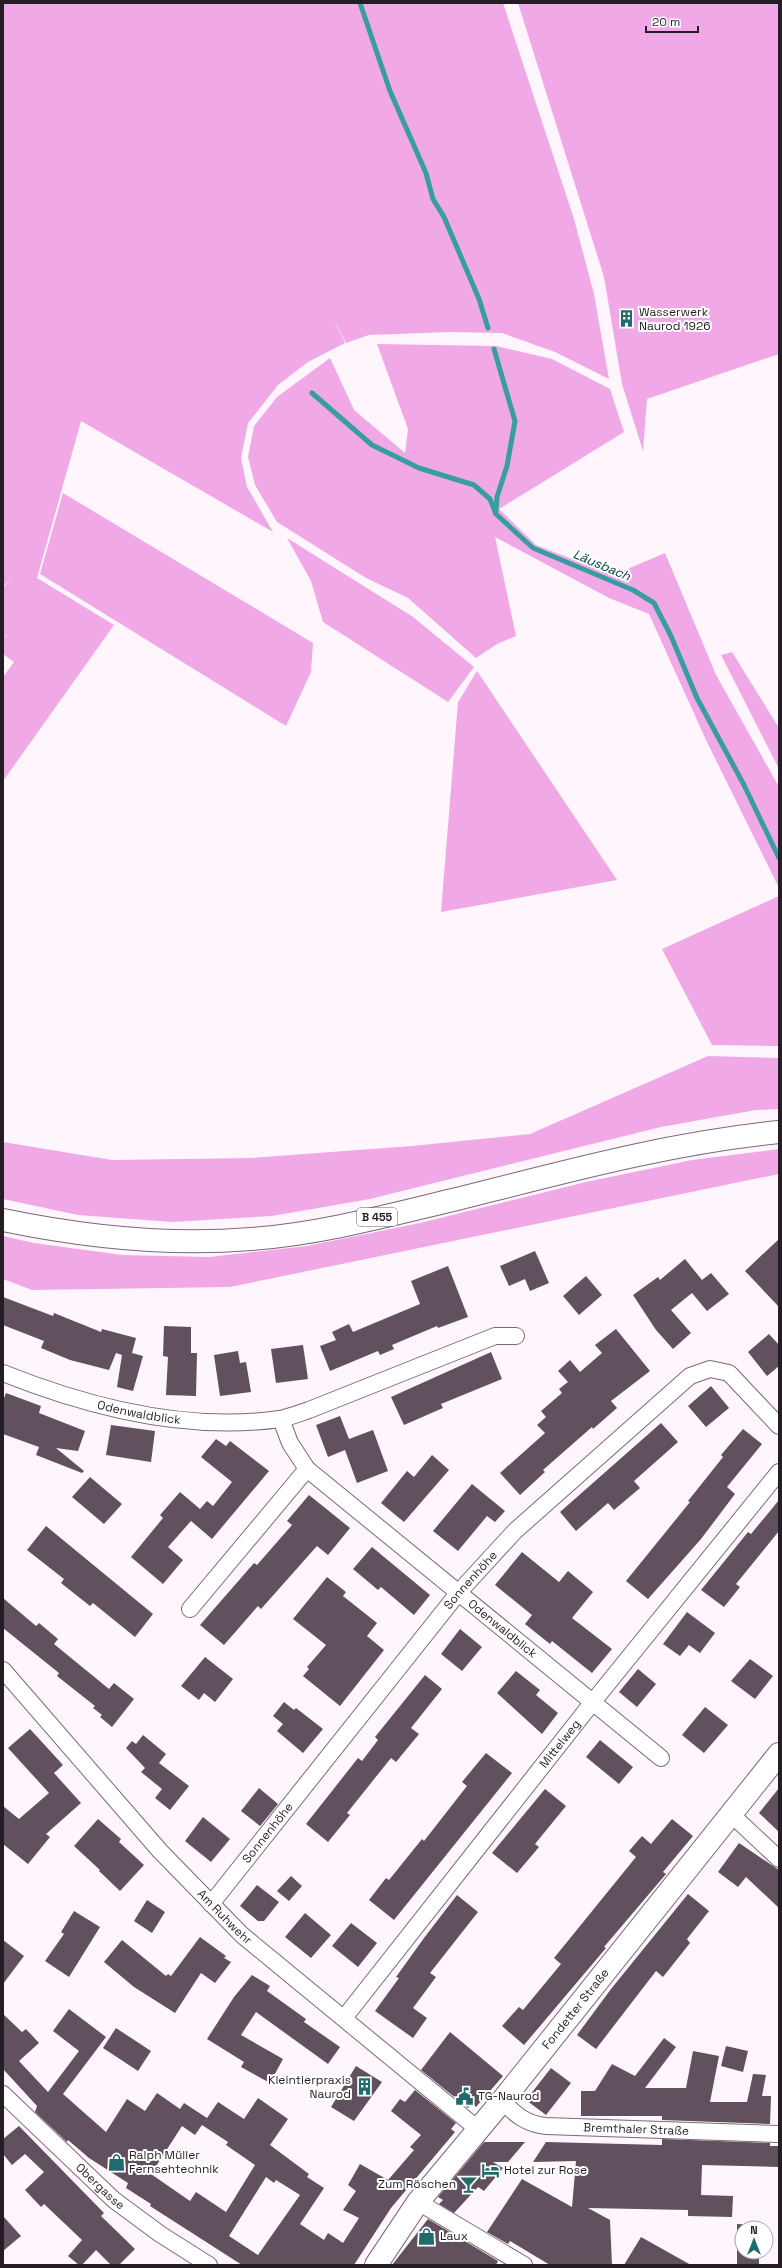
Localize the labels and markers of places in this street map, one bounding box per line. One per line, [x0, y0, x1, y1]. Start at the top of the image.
place label: Wasserwerk Naurod 1926 [639, 304, 711, 334]
building icon: Wasserwerk Naurod 1926 [616, 309, 636, 329]
place label: Kleintierpraxis Naurod [268, 2072, 351, 2102]
building icon: Kleintierpraxis Naurod [354, 2077, 374, 2097]
public building icon: TG-Naurod [455, 2086, 475, 2106]
place label: TG-Naurod [478, 2088, 540, 2104]
place label: Ralph Müller Fernsehtechnik [129, 2147, 219, 2177]
shop icon: Ralph Müller Fernsehtechnik [106, 2152, 126, 2172]
hotel icon: Hotel zur Rose [481, 2160, 501, 2180]
place label: Hotel zur Rose [504, 2162, 587, 2178]
bar icon: Zum Röschen [459, 2174, 479, 2194]
place label: Zum Röschen [378, 2176, 456, 2192]
shop icon: Laux [417, 2226, 437, 2246]
place label: Laux [440, 2228, 468, 2244]

